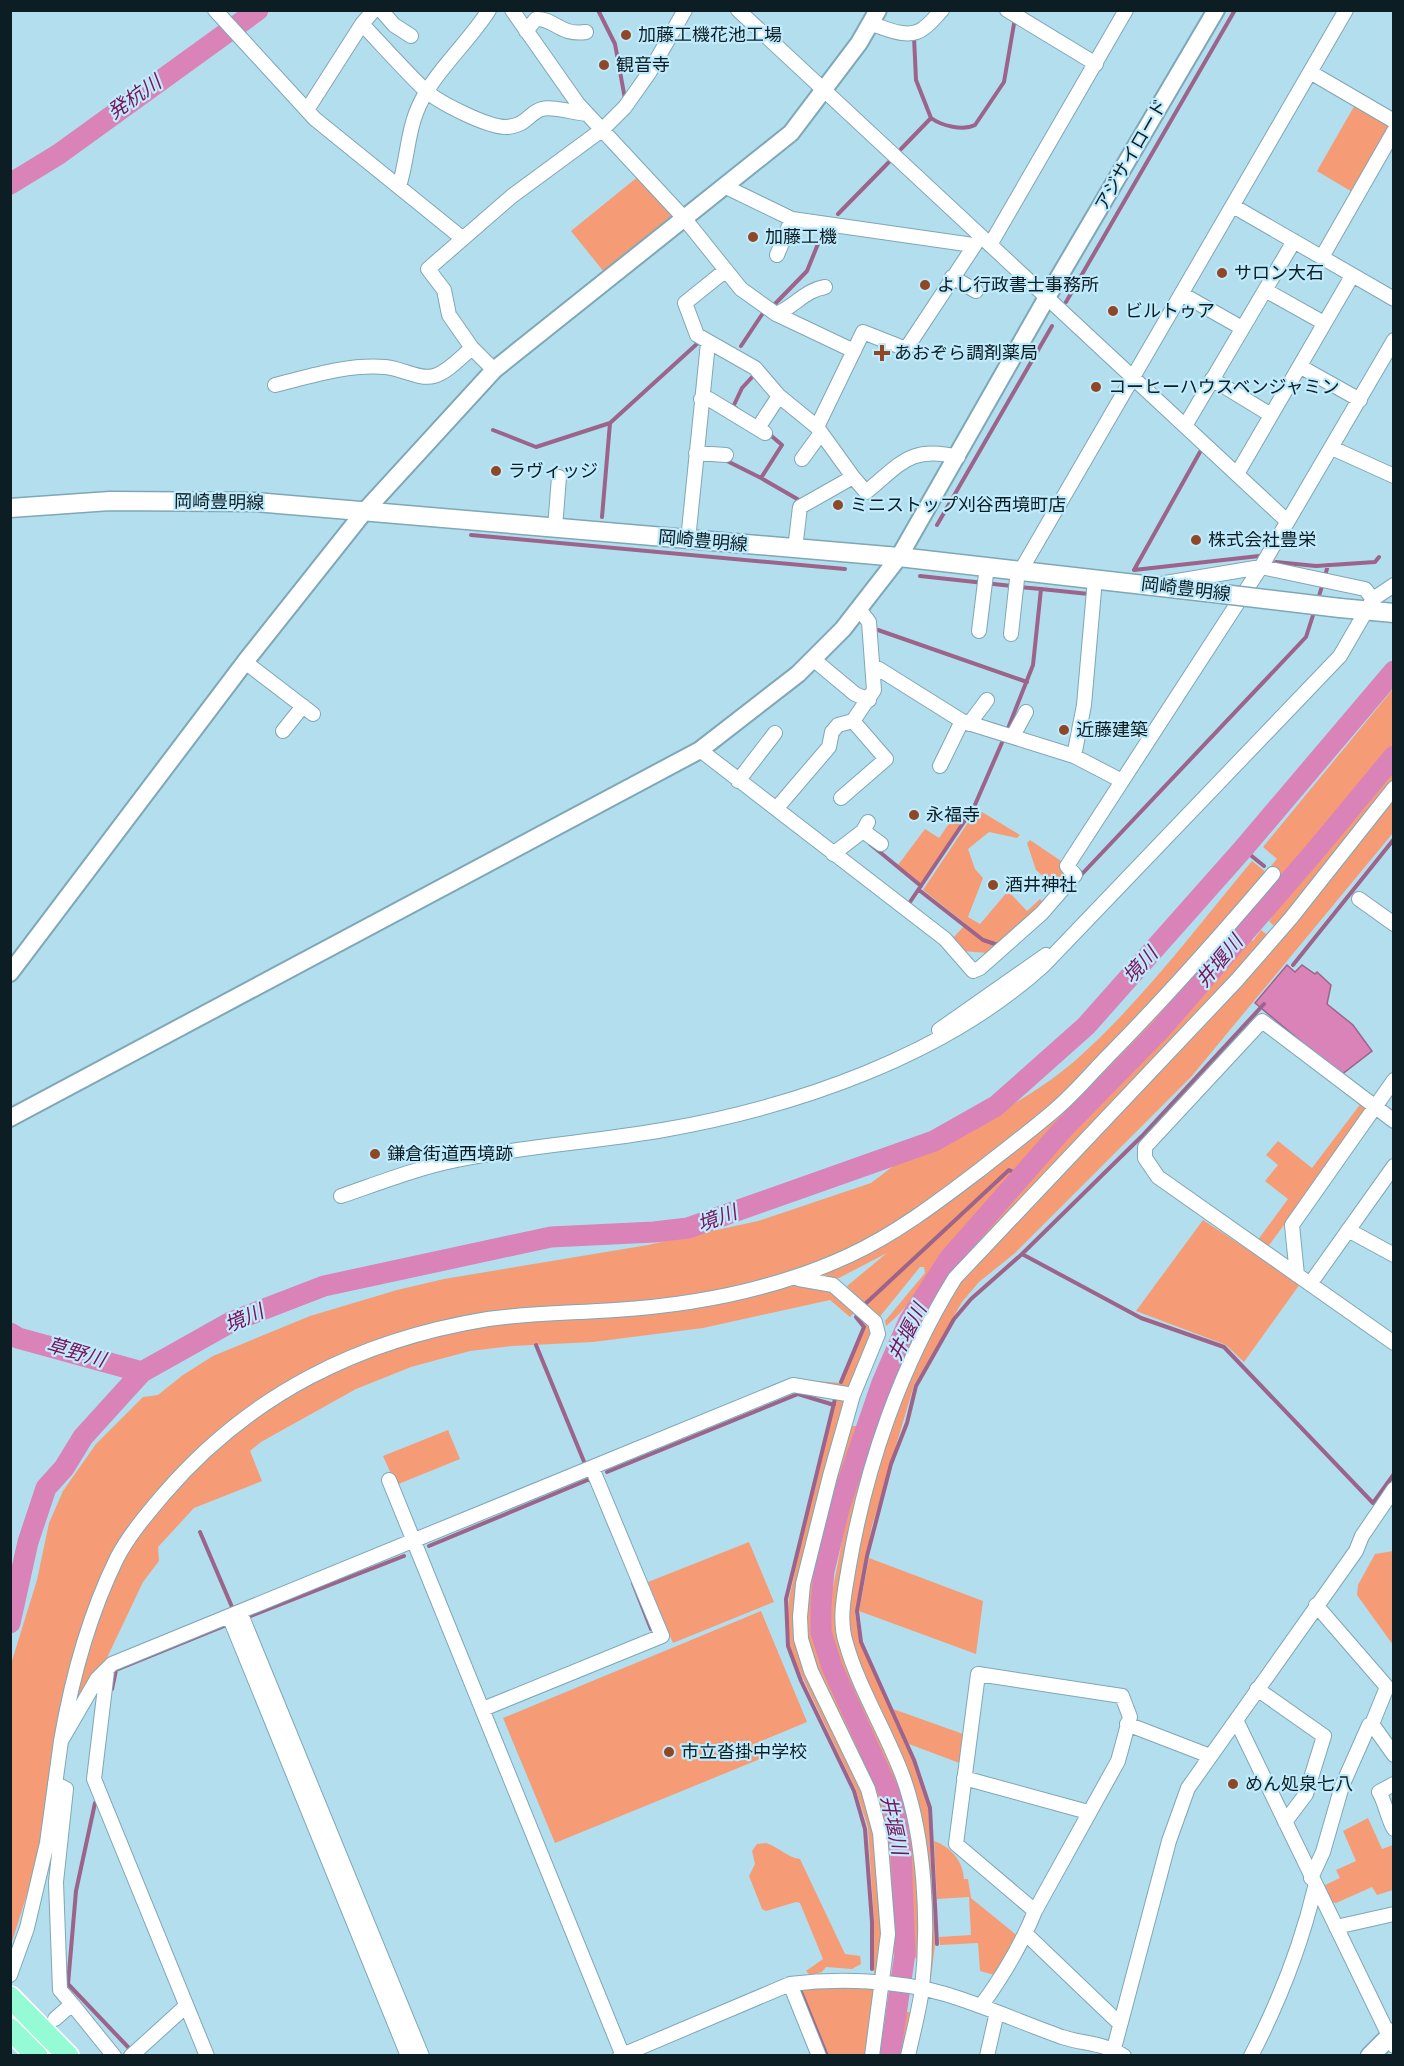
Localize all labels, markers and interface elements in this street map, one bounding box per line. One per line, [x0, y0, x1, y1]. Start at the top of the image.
place label: 加藤工機花池工場 [638, 24, 782, 46]
marker: 加藤工機花池工場 [619, 28, 633, 42]
place label: 観音寺 [616, 54, 670, 76]
marker: 観音寺 [597, 58, 611, 72]
water label: 発杭川 [103, 69, 167, 124]
street label: アジサイロード [1090, 95, 1172, 215]
place label: 加藤工機 [765, 226, 837, 248]
marker: 加藤工機 [746, 230, 760, 244]
place label: サロン大石 [1234, 262, 1324, 284]
marker: サロン大石 [1215, 266, 1229, 280]
place label: よし行政書士事務所 [937, 274, 1099, 296]
marker: よし行政書士事務所 [918, 278, 932, 292]
place label: ビルトゥア [1125, 300, 1215, 322]
marker: ビルトゥア [1106, 304, 1120, 318]
place label: あおぞら調剤薬局 [894, 342, 1038, 364]
marker: あおぞら調剤薬局 [875, 346, 889, 360]
place label: コーヒーハウスベンジャミン [1108, 376, 1339, 398]
marker: コーヒーハウスベンジャミン [1089, 380, 1103, 394]
place label: ラヴィッジ [508, 460, 598, 482]
marker: ラヴィッジ [489, 464, 503, 478]
street label: 岡崎豊明線 [174, 490, 264, 514]
place label: ミニストップ刈谷西境町店 [850, 494, 1066, 516]
marker: ミニストップ刈谷西境町店 [831, 498, 845, 512]
street label: 岡崎豊明線 [657, 526, 749, 556]
place label: 株式会社豊栄 [1208, 529, 1316, 551]
marker: 株式会社豊栄 [1189, 533, 1203, 547]
street label: 岡崎豊明線 [1140, 573, 1232, 605]
place label: 近藤建築 [1076, 719, 1148, 741]
marker: 近藤建築 [1057, 723, 1071, 737]
place label: 永福寺 [926, 804, 980, 826]
marker: 永福寺 [907, 808, 921, 822]
place label: 酒井神社 [1005, 874, 1077, 896]
marker: 酒井神社 [986, 878, 1000, 892]
water label: 井堰川 [1191, 929, 1249, 992]
water label: 境川 [1118, 941, 1164, 988]
place label: 鎌倉街道西境跡 [387, 1143, 513, 1165]
marker: 鎌倉街道西境跡 [368, 1147, 382, 1161]
water label: 境川 [694, 1199, 742, 1236]
water label: 境川 [221, 1298, 269, 1337]
water label: 井堰川 [883, 1298, 932, 1364]
water label: 草野川 [44, 1332, 110, 1372]
place label: 市立沓掛中学校 [681, 1741, 807, 1763]
marker: 市立沓掛中学校 [662, 1745, 676, 1759]
place label: めん処泉七八 [1245, 1773, 1353, 1795]
marker: めん処泉七八 [1226, 1777, 1240, 1791]
water label: 井堰川 [876, 1793, 912, 1859]

